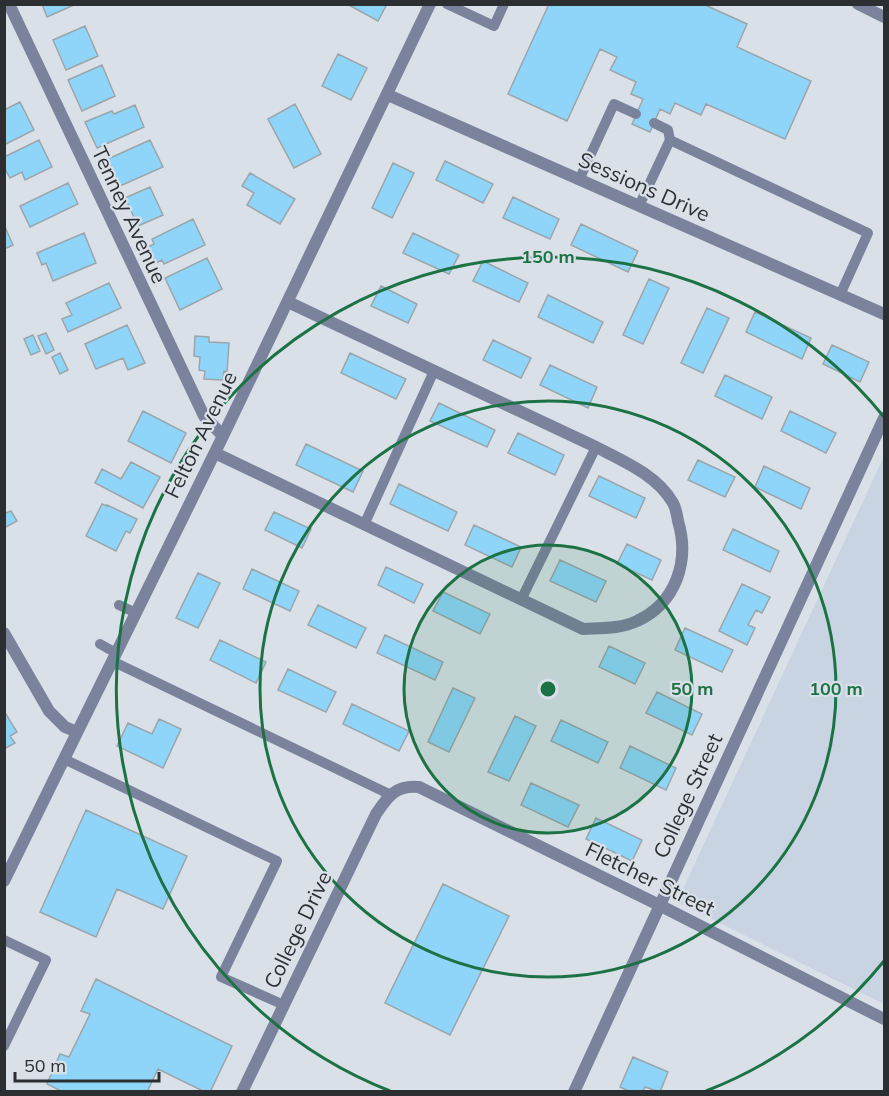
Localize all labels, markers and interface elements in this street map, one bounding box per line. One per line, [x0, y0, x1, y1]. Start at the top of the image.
street label: Tenney Avenue [87, 142, 173, 287]
street label: Sessions Drive [575, 145, 714, 227]
text: 150 m [521, 245, 575, 268]
street label: Felton Avenue [158, 367, 242, 502]
text: 50 m [671, 677, 713, 700]
text: 100 m [809, 677, 863, 700]
centre of rings [538, 679, 558, 699]
street label: College Street [647, 729, 727, 862]
street label: Fletcher Street [581, 836, 719, 921]
street label: College Drive [258, 867, 337, 992]
scale bar [15, 1045, 159, 1083]
text: 50 m [24, 1054, 66, 1077]

